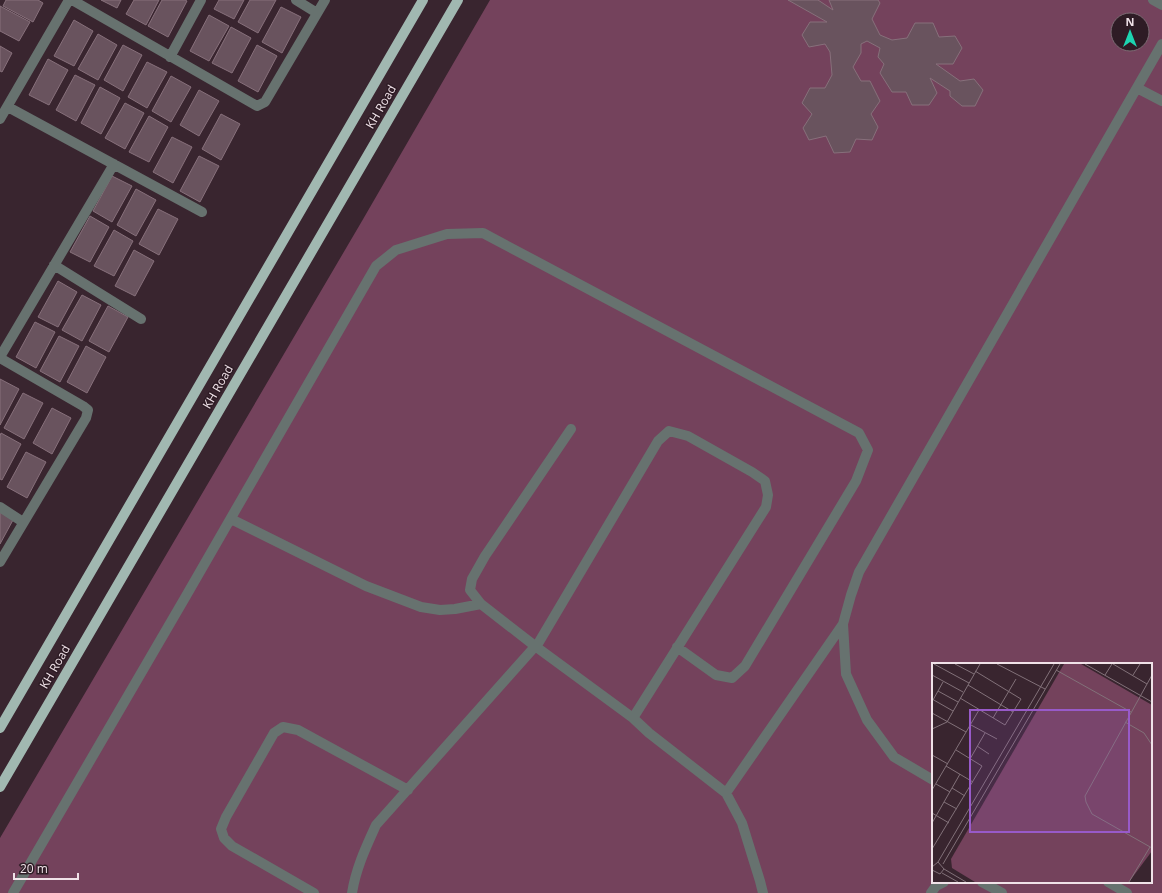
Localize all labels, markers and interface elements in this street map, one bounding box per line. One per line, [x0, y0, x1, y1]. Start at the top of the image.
north arrow [1110, 12, 1150, 52]
text: N [1126, 14, 1134, 29]
street label: KH Road [361, 82, 400, 132]
street label: KH Road [198, 362, 237, 412]
street label: KH Road [35, 642, 74, 692]
inset map [932, 663, 1152, 883]
scale bar [14, 855, 78, 881]
text: 20 m [20, 860, 48, 877]

